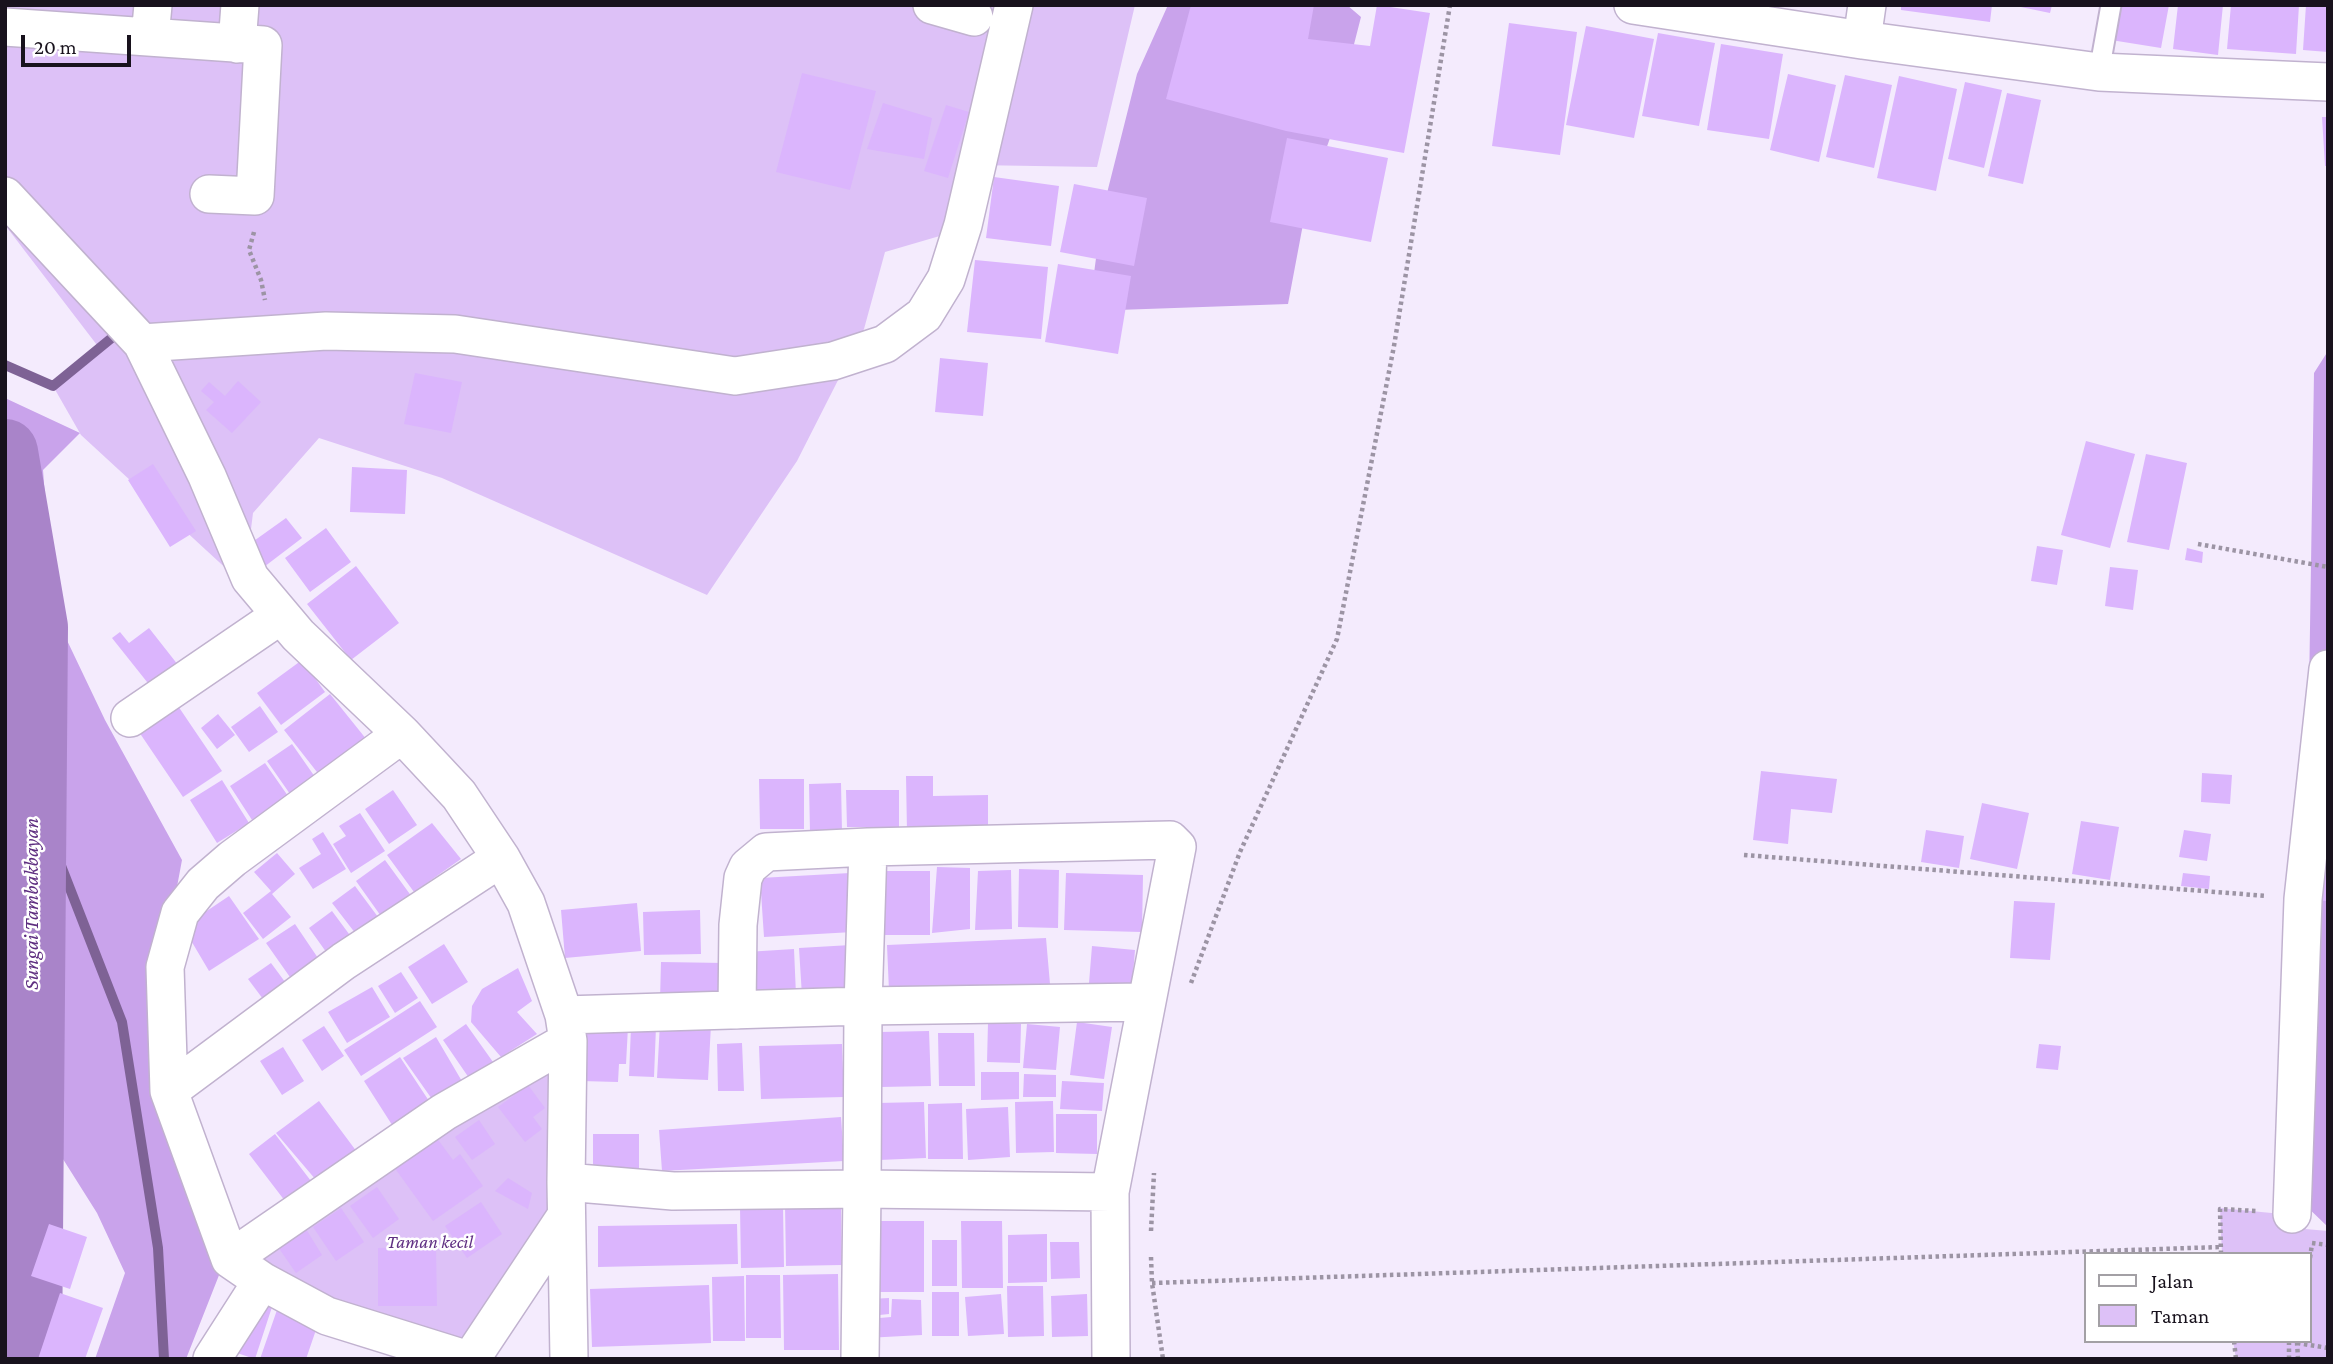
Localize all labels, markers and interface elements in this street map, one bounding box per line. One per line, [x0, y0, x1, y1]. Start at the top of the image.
scale bar [24, 21, 135, 65]
text: 20 m [34, 35, 77, 59]
water label: Sungai Tambakbayan [19, 818, 45, 990]
park label: Taman kecil [387, 1231, 473, 1253]
legend [2084, 1252, 2312, 1343]
text: Jalan [2151, 1269, 2193, 1293]
text: Taman [2151, 1304, 2209, 1328]

